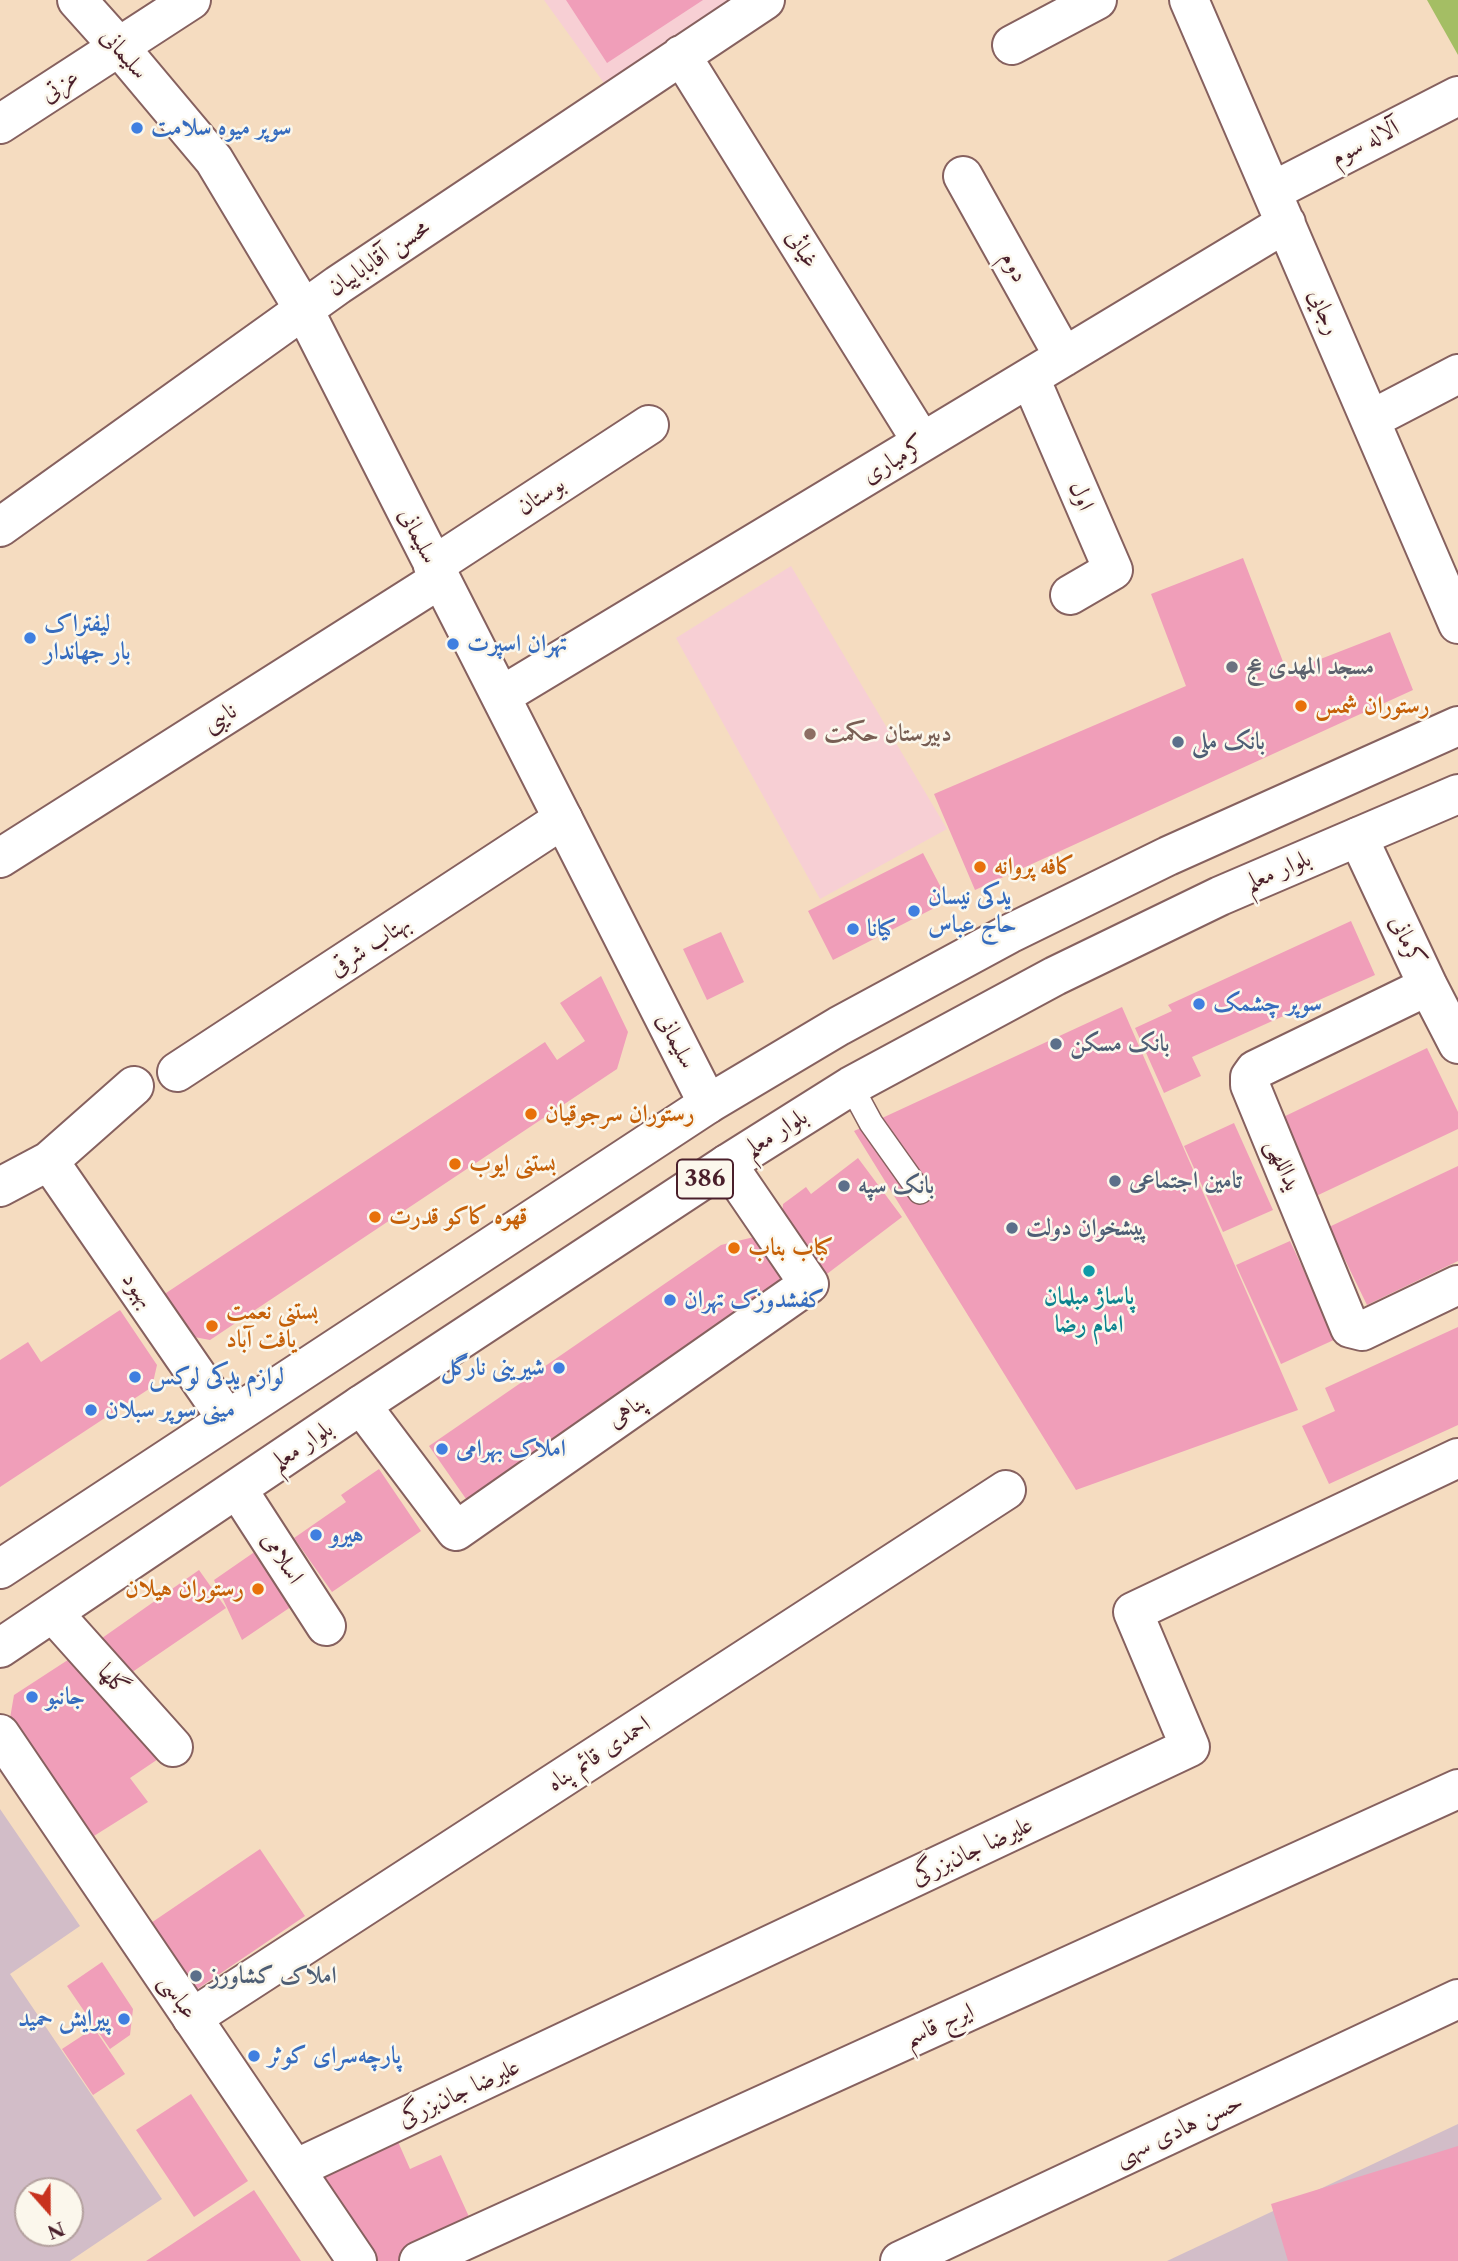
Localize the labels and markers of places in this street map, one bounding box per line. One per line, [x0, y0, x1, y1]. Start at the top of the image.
place label: سوپر میوه سلامت [151, 114, 292, 142]
marker: سوپر میوه سلامت [129, 120, 145, 136]
place label: لیفتراک بار جهاندار [44, 610, 131, 666]
marker: لیفتراک بار جهاندار [22, 630, 38, 646]
place label: تهران اسپرت [467, 630, 567, 658]
marker: تهران اسپرت [445, 636, 461, 652]
place label: مسجد المهدی عج [1246, 653, 1374, 681]
marker: مسجد المهدی عج [1224, 659, 1240, 675]
place label: رستوران شمس [1315, 692, 1430, 720]
marker: رستوران شمس [1293, 698, 1309, 714]
place label: دبیرستان حکمت [824, 720, 952, 748]
marker: دبیرستان حکمت [802, 726, 818, 742]
place label: بانک ملی [1192, 728, 1265, 756]
marker: بانک ملی [1170, 734, 1186, 750]
place label: کافه پروانه [994, 853, 1075, 881]
marker: کافه پروانه [972, 859, 988, 875]
place label: یدکی نیسان حاج عباس [928, 883, 1017, 939]
marker: یدکی نیسان حاج عباس [906, 903, 922, 919]
place label: کیانا [867, 915, 896, 943]
marker: کیانا [845, 921, 861, 937]
place label: سوپر چشمک [1213, 990, 1322, 1018]
marker: سوپر چشمک [1191, 996, 1207, 1012]
place label: بانک مسکن [1070, 1030, 1170, 1058]
marker: بانک مسکن [1048, 1036, 1064, 1052]
place label: رستوران سرجوقیان [545, 1100, 695, 1128]
marker: رستوران سرجوقیان [523, 1106, 539, 1122]
place label: بستنی ایوب [469, 1150, 556, 1178]
marker: بستنی ایوب [447, 1156, 463, 1172]
place label: تامین اجتماعی [1129, 1167, 1242, 1195]
place label: بانک سپه [858, 1172, 934, 1200]
marker: تامین اجتماعی [1107, 1173, 1123, 1189]
marker: بانک سپه [836, 1178, 852, 1194]
place label: قهوه کاکو قدرت [389, 1203, 527, 1231]
marker: قهوه کاکو قدرت [367, 1209, 383, 1225]
place label: پیشخوان دولت [1026, 1214, 1147, 1242]
marker: پیشخوان دولت [1004, 1220, 1020, 1236]
place label: کباب بناب [748, 1234, 833, 1262]
marker: کباب بناب [726, 1240, 742, 1256]
marker: پاساژ مبلمان امام رضا [1081, 1263, 1097, 1279]
place label: پاساژ مبلمان امام رضا [1044, 1283, 1134, 1339]
place label: کفشدوزک تهران [684, 1286, 824, 1314]
marker: کفشدوزک تهران [662, 1292, 678, 1308]
place label: بستنی نعمت یافت آباد [226, 1298, 318, 1354]
marker: بستنی نعمت یافت آباد [204, 1318, 220, 1334]
place label: شیرینی نارگل [441, 1354, 545, 1382]
marker: شیرینی نارگل [551, 1360, 567, 1376]
place label: لوازم یدکی لوکس [149, 1363, 284, 1391]
marker: لوازم یدکی لوکس [127, 1369, 143, 1385]
place label: مینی سوپر سبلان [105, 1396, 235, 1424]
marker: مینی سوپر سبلان [83, 1402, 99, 1418]
place label: املاک بهرامی [456, 1435, 566, 1463]
marker: املاک بهرامی [434, 1441, 450, 1457]
place label: هیرو [330, 1521, 364, 1549]
marker: هیرو [308, 1527, 324, 1543]
place label: رستوران هیلان [125, 1575, 244, 1603]
marker: رستوران هیلان [250, 1581, 266, 1597]
place label: جانبو [46, 1683, 85, 1711]
marker: جانبو [24, 1689, 40, 1705]
place label: املاک کشاورز [210, 1962, 337, 1990]
marker: املاک کشاورز [188, 1968, 204, 1984]
place label: پیرایش حمید [18, 2005, 110, 2033]
marker: پیرایش حمید [116, 2011, 132, 2027]
place label: پارچه‌سرای کوثر [268, 2042, 401, 2070]
marker: پارچه‌سرای کوثر [246, 2048, 262, 2064]

